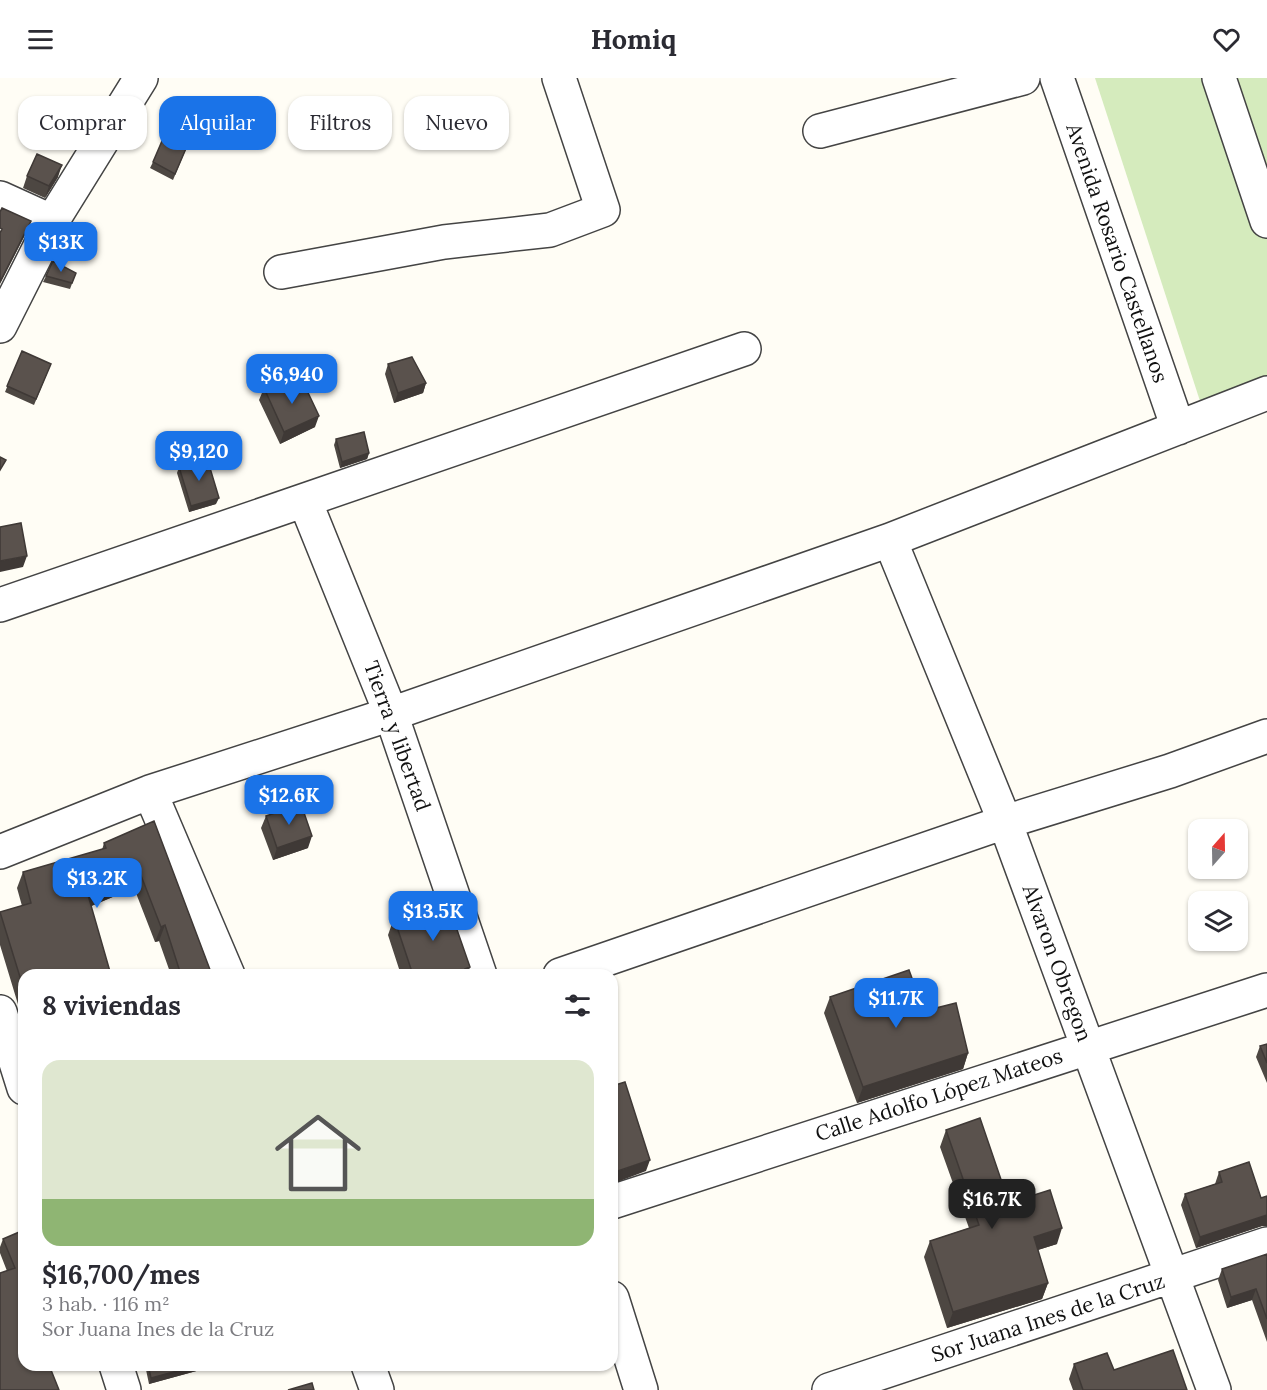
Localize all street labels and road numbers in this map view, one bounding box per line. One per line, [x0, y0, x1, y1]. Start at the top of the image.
street label: Avenida Rosario Castellanos [1060, 119, 1175, 386]
street label: Tierra y libertad [358, 657, 437, 815]
street label: Alvaron Obregon [1016, 880, 1099, 1045]
street label: Calle Adolfo López Mateos [812, 1042, 1066, 1147]
street label: Sor Juana Ines de la Cruz [928, 1267, 1168, 1368]

